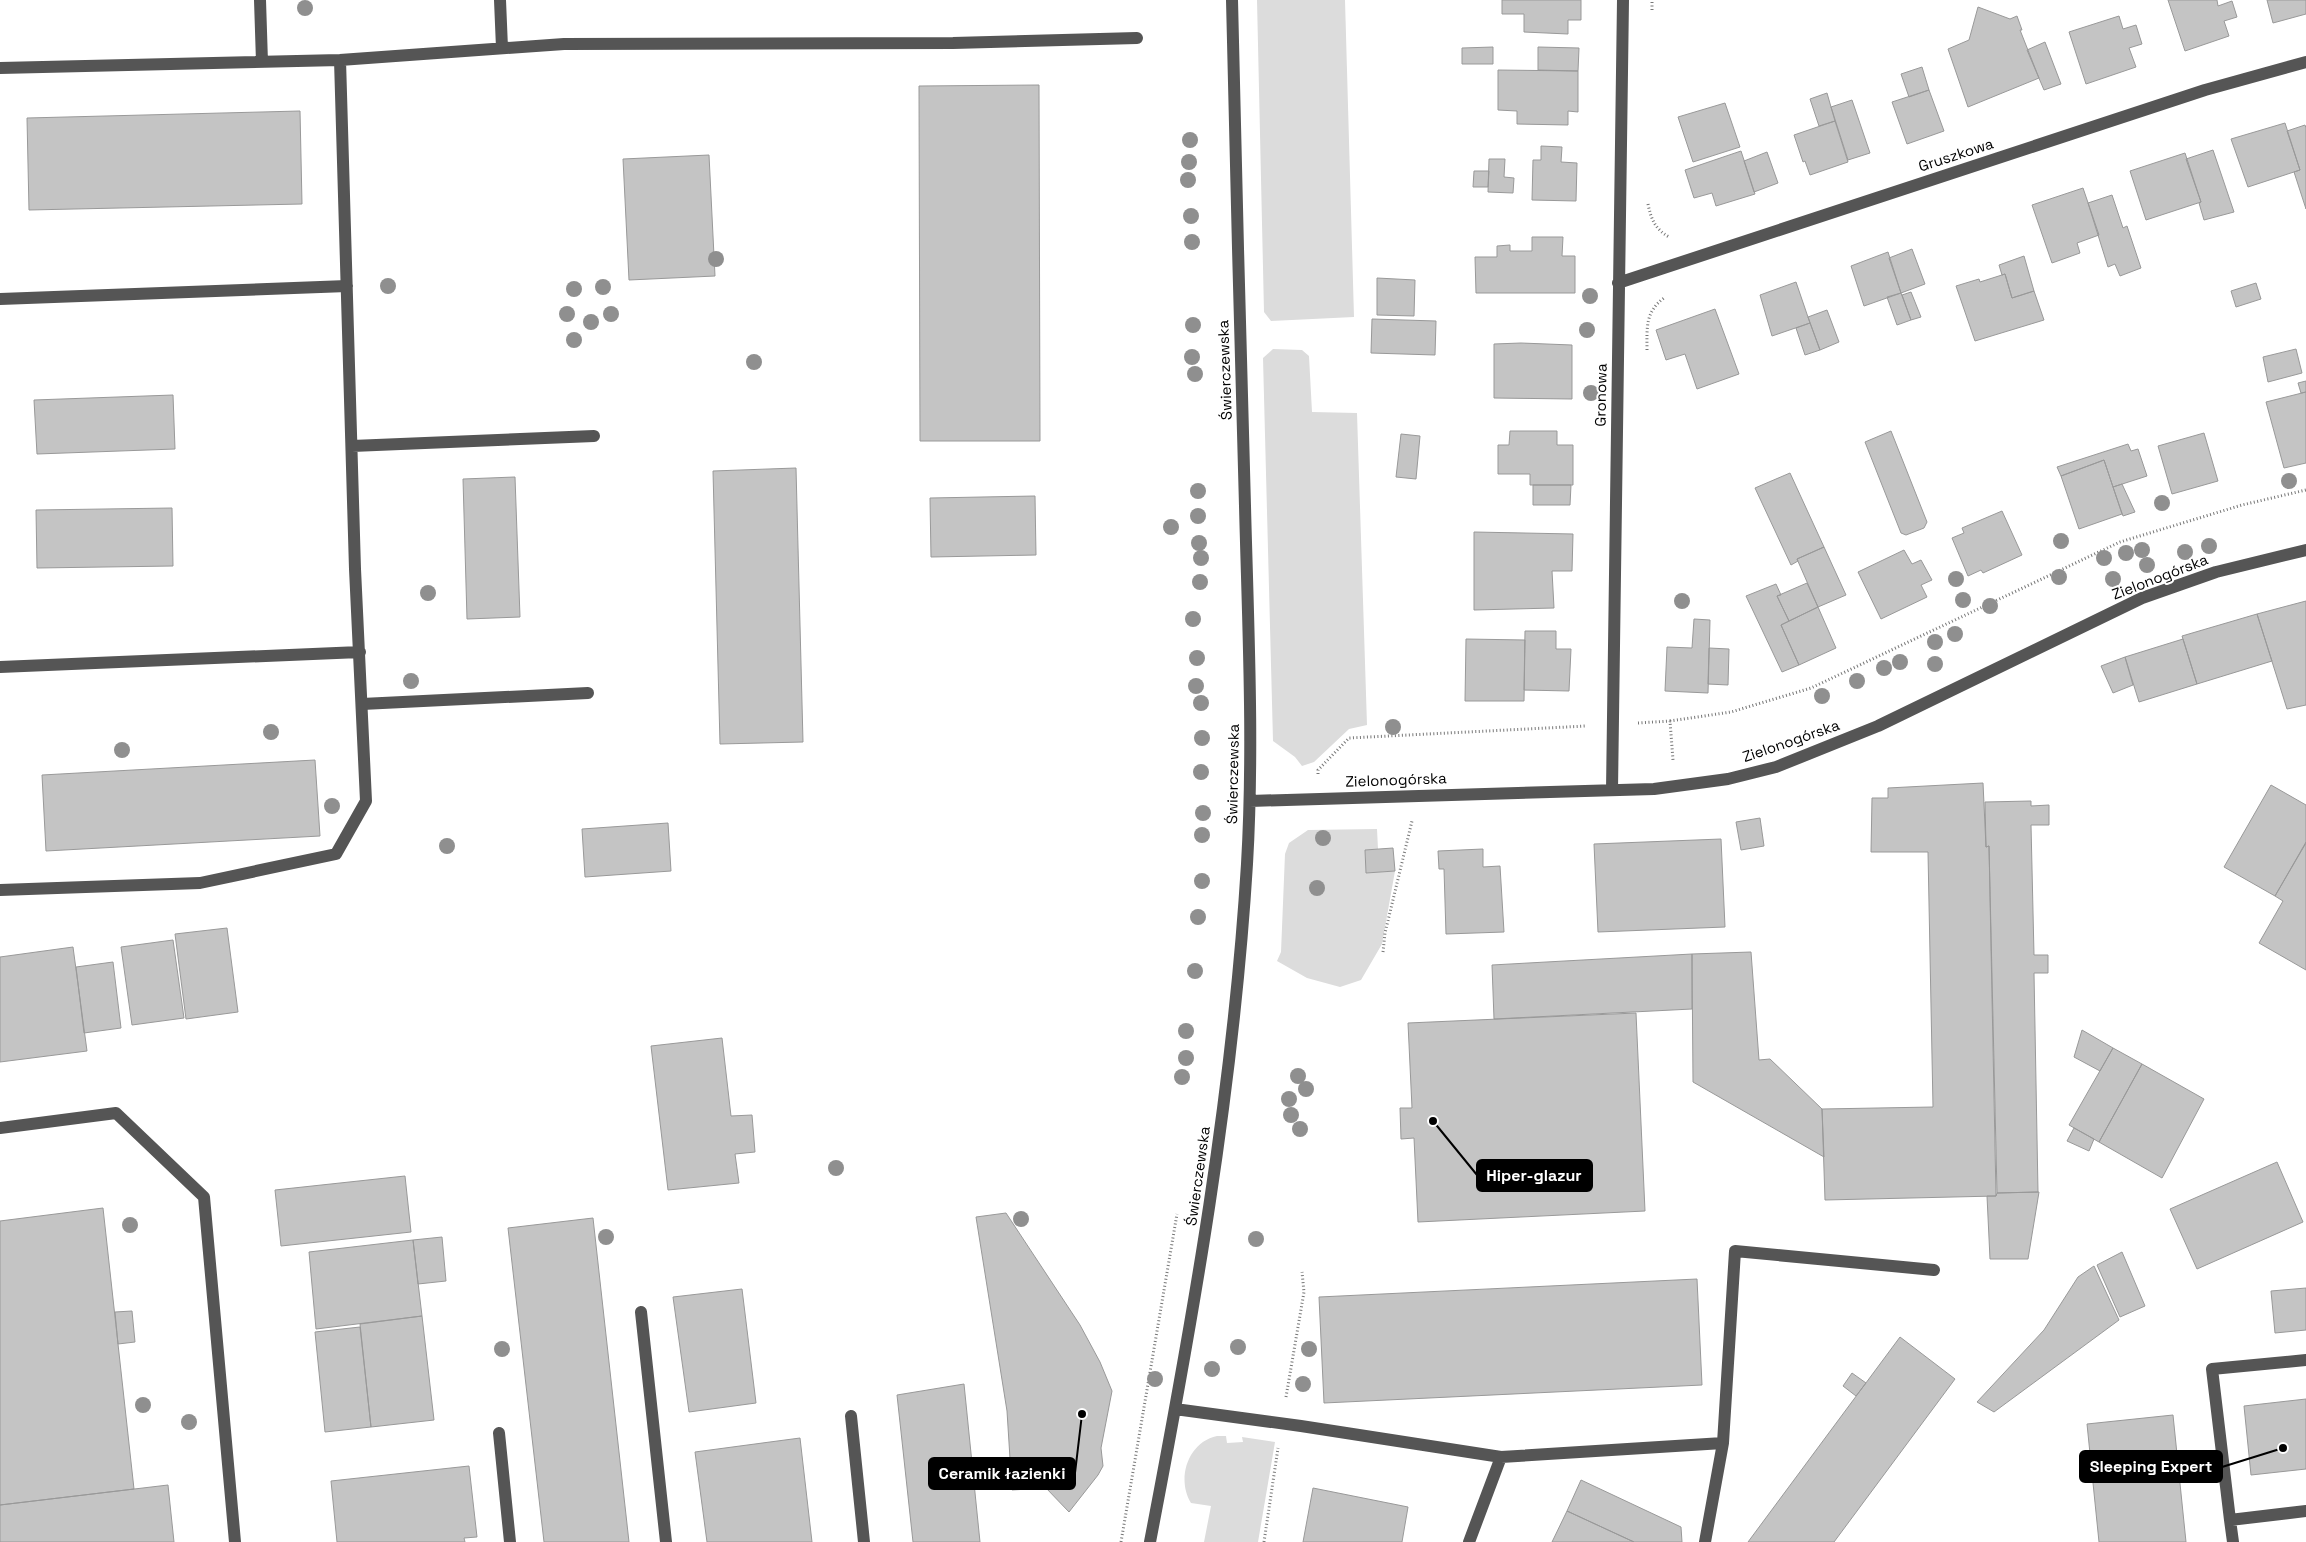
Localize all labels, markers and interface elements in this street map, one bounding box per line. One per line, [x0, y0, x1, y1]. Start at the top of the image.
street label: Gruszkowa [1916, 133, 1996, 176]
street label: Świerczewska [1213, 319, 1236, 421]
street label: Gronowa [1590, 363, 1611, 427]
street label: Zielonogórska [2109, 549, 2211, 604]
street label: Zielonogórska [1740, 715, 1842, 766]
street label: Świerczewska [1222, 723, 1243, 824]
street label: Zielonogórska [1345, 768, 1447, 791]
street label: Świerczewska [1181, 1124, 1214, 1227]
callout: Hiper-glazur [1477, 1160, 1592, 1191]
text: Hiper-glazur [1486, 1165, 1582, 1186]
callout: Sleeping Expert [2080, 1451, 2222, 1482]
text: Sleeping Expert [2090, 1456, 2212, 1477]
callout: Ceramik łazienki [929, 1458, 1075, 1489]
text: Ceramik łazienki [939, 1463, 1065, 1484]

